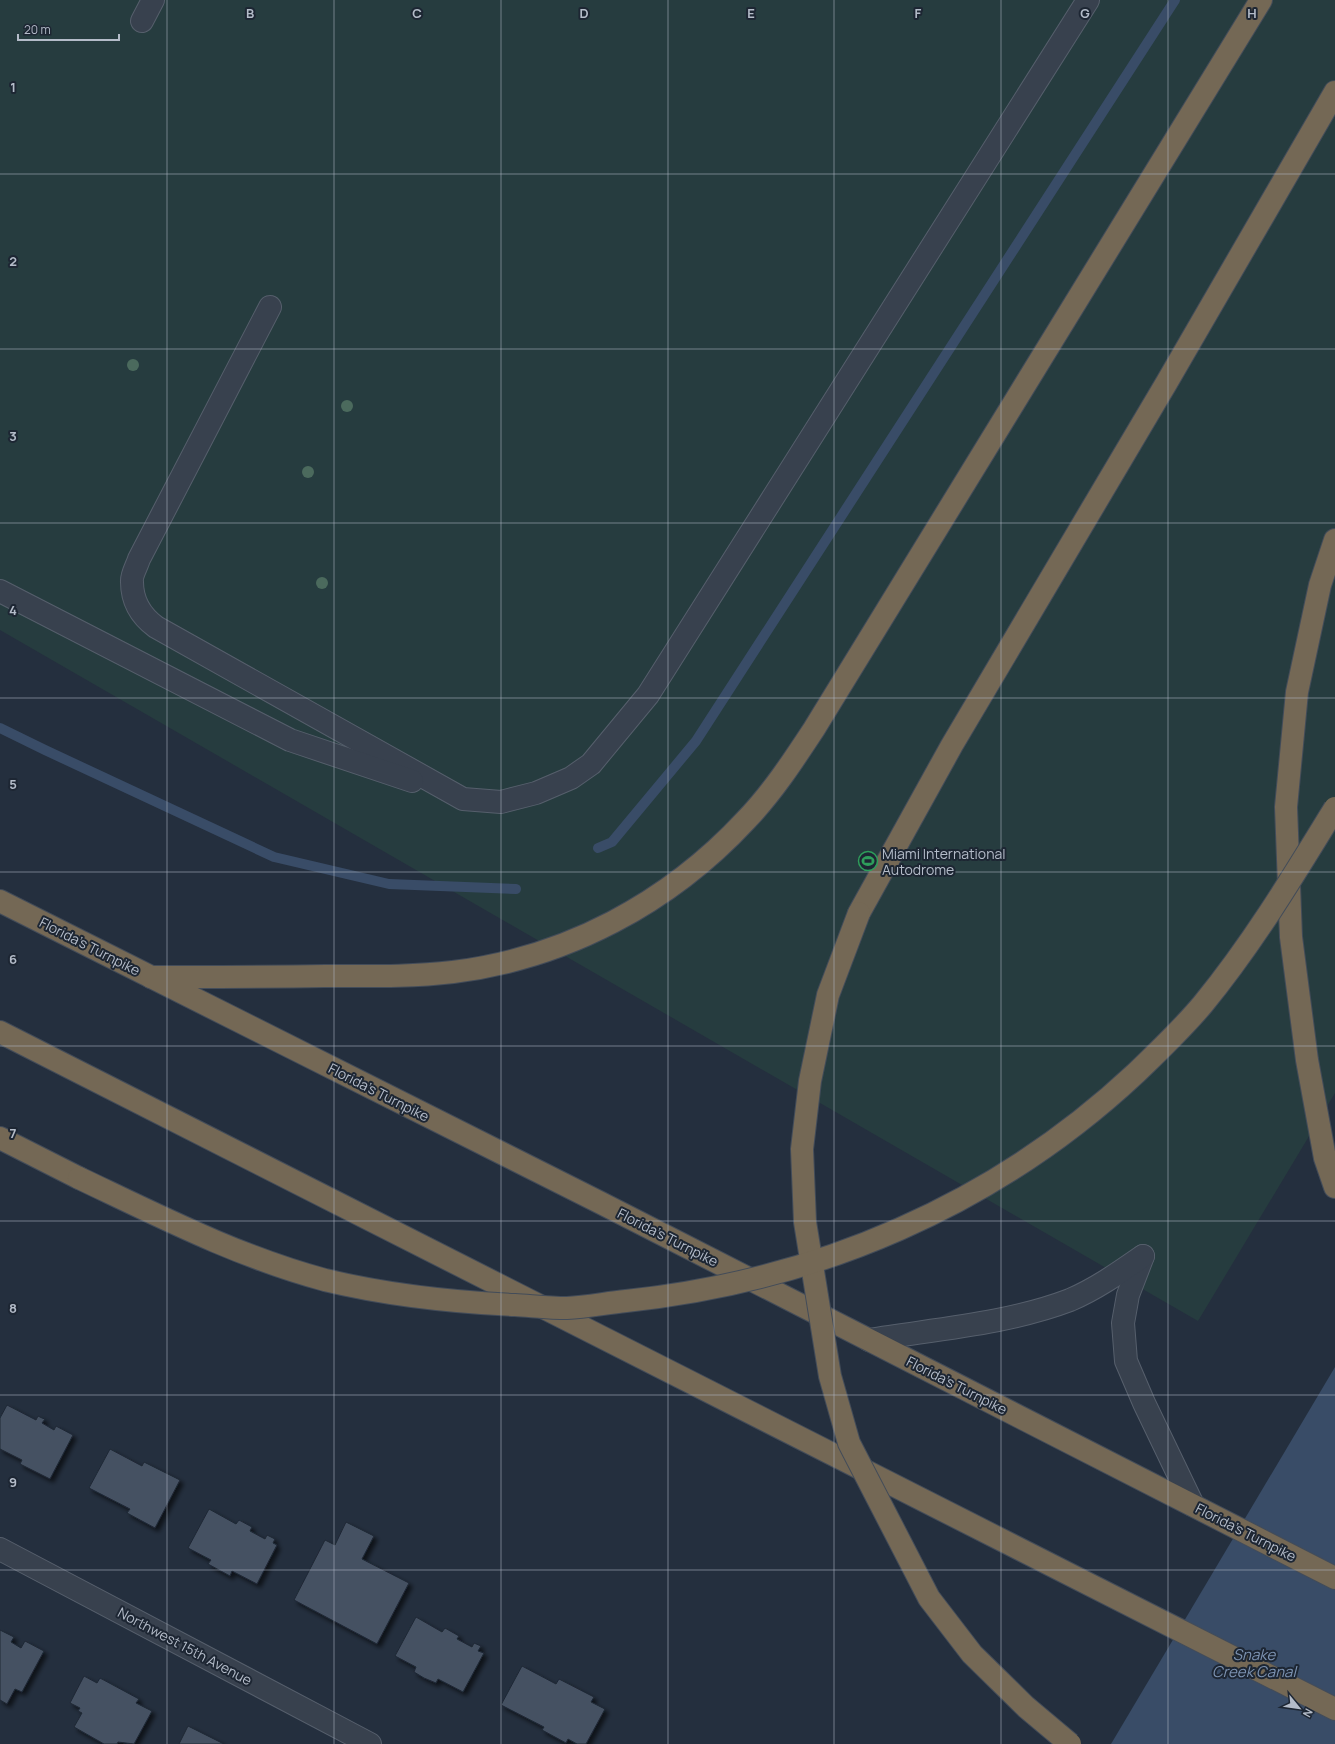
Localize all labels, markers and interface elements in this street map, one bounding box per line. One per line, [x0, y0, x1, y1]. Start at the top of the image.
text: B [246, 4, 254, 22]
text: C [412, 4, 422, 22]
text: D [579, 4, 589, 22]
text: E [747, 4, 755, 22]
text: F [915, 4, 922, 22]
text: G [1080, 4, 1090, 22]
text: H [1247, 4, 1257, 22]
scale bar [18, 16, 119, 42]
text: 20 m [24, 21, 51, 38]
text: 1 [10, 78, 16, 96]
text: 2 [9, 252, 17, 270]
text: 3 [9, 427, 17, 445]
text: 4 [9, 601, 17, 619]
text: 5 [9, 775, 17, 793]
place label: Miami International Autodrome [882, 844, 1006, 879]
sports icon: Miami International Autodrome [857, 850, 879, 872]
street label: Florida's Turnpike [36, 912, 144, 980]
text: 6 [9, 950, 17, 968]
street label: Florida's Turnpike [325, 1058, 433, 1126]
text: 7 [10, 1124, 17, 1142]
street label: Florida's Turnpike [614, 1203, 722, 1271]
text: 8 [9, 1299, 17, 1317]
street label: Florida's Turnpike [903, 1351, 1011, 1419]
text: 9 [9, 1473, 17, 1491]
street label: Florida's Turnpike [1192, 1498, 1300, 1566]
street label: Northwest 15th Avenue [115, 1603, 255, 1689]
water label: Snake Creek Canal [1212, 1644, 1298, 1682]
north arrow [1279, 1688, 1319, 1728]
text: N [1300, 1706, 1317, 1720]

